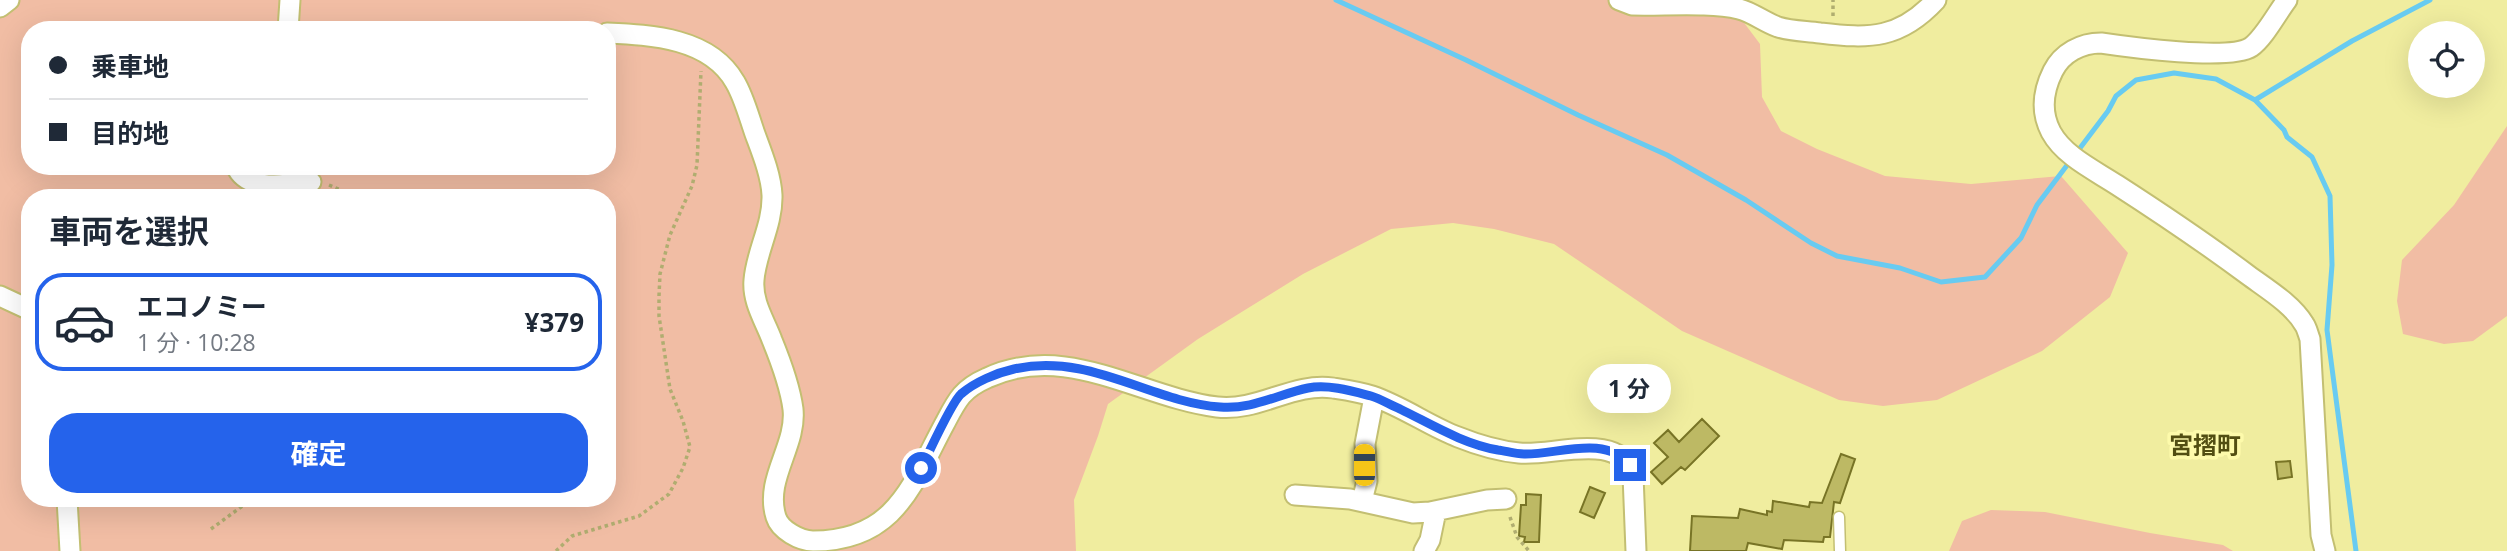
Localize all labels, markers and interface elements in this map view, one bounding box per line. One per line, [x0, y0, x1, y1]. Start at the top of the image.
map controls [2408, 21, 2485, 98]
button: locate [2408, 21, 2485, 98]
text: 乗車地 [91, 48, 169, 84]
text: 目的地 [91, 115, 169, 151]
text: 車両を選択 [49, 209, 209, 252]
text: エコノミー [137, 288, 267, 324]
icon: car [53, 291, 116, 354]
text: ¥379 [525, 304, 584, 340]
text: 1 分 · 10:28 [137, 326, 256, 358]
callout: 1 分 [1588, 364, 1672, 412]
text: 1 分 [1608, 372, 1650, 404]
button: 確定 [49, 413, 588, 493]
district label: 宮摺町 [2169, 428, 2241, 461]
car [1354, 444, 1375, 486]
route end [1614, 449, 1646, 481]
route start [905, 452, 937, 484]

